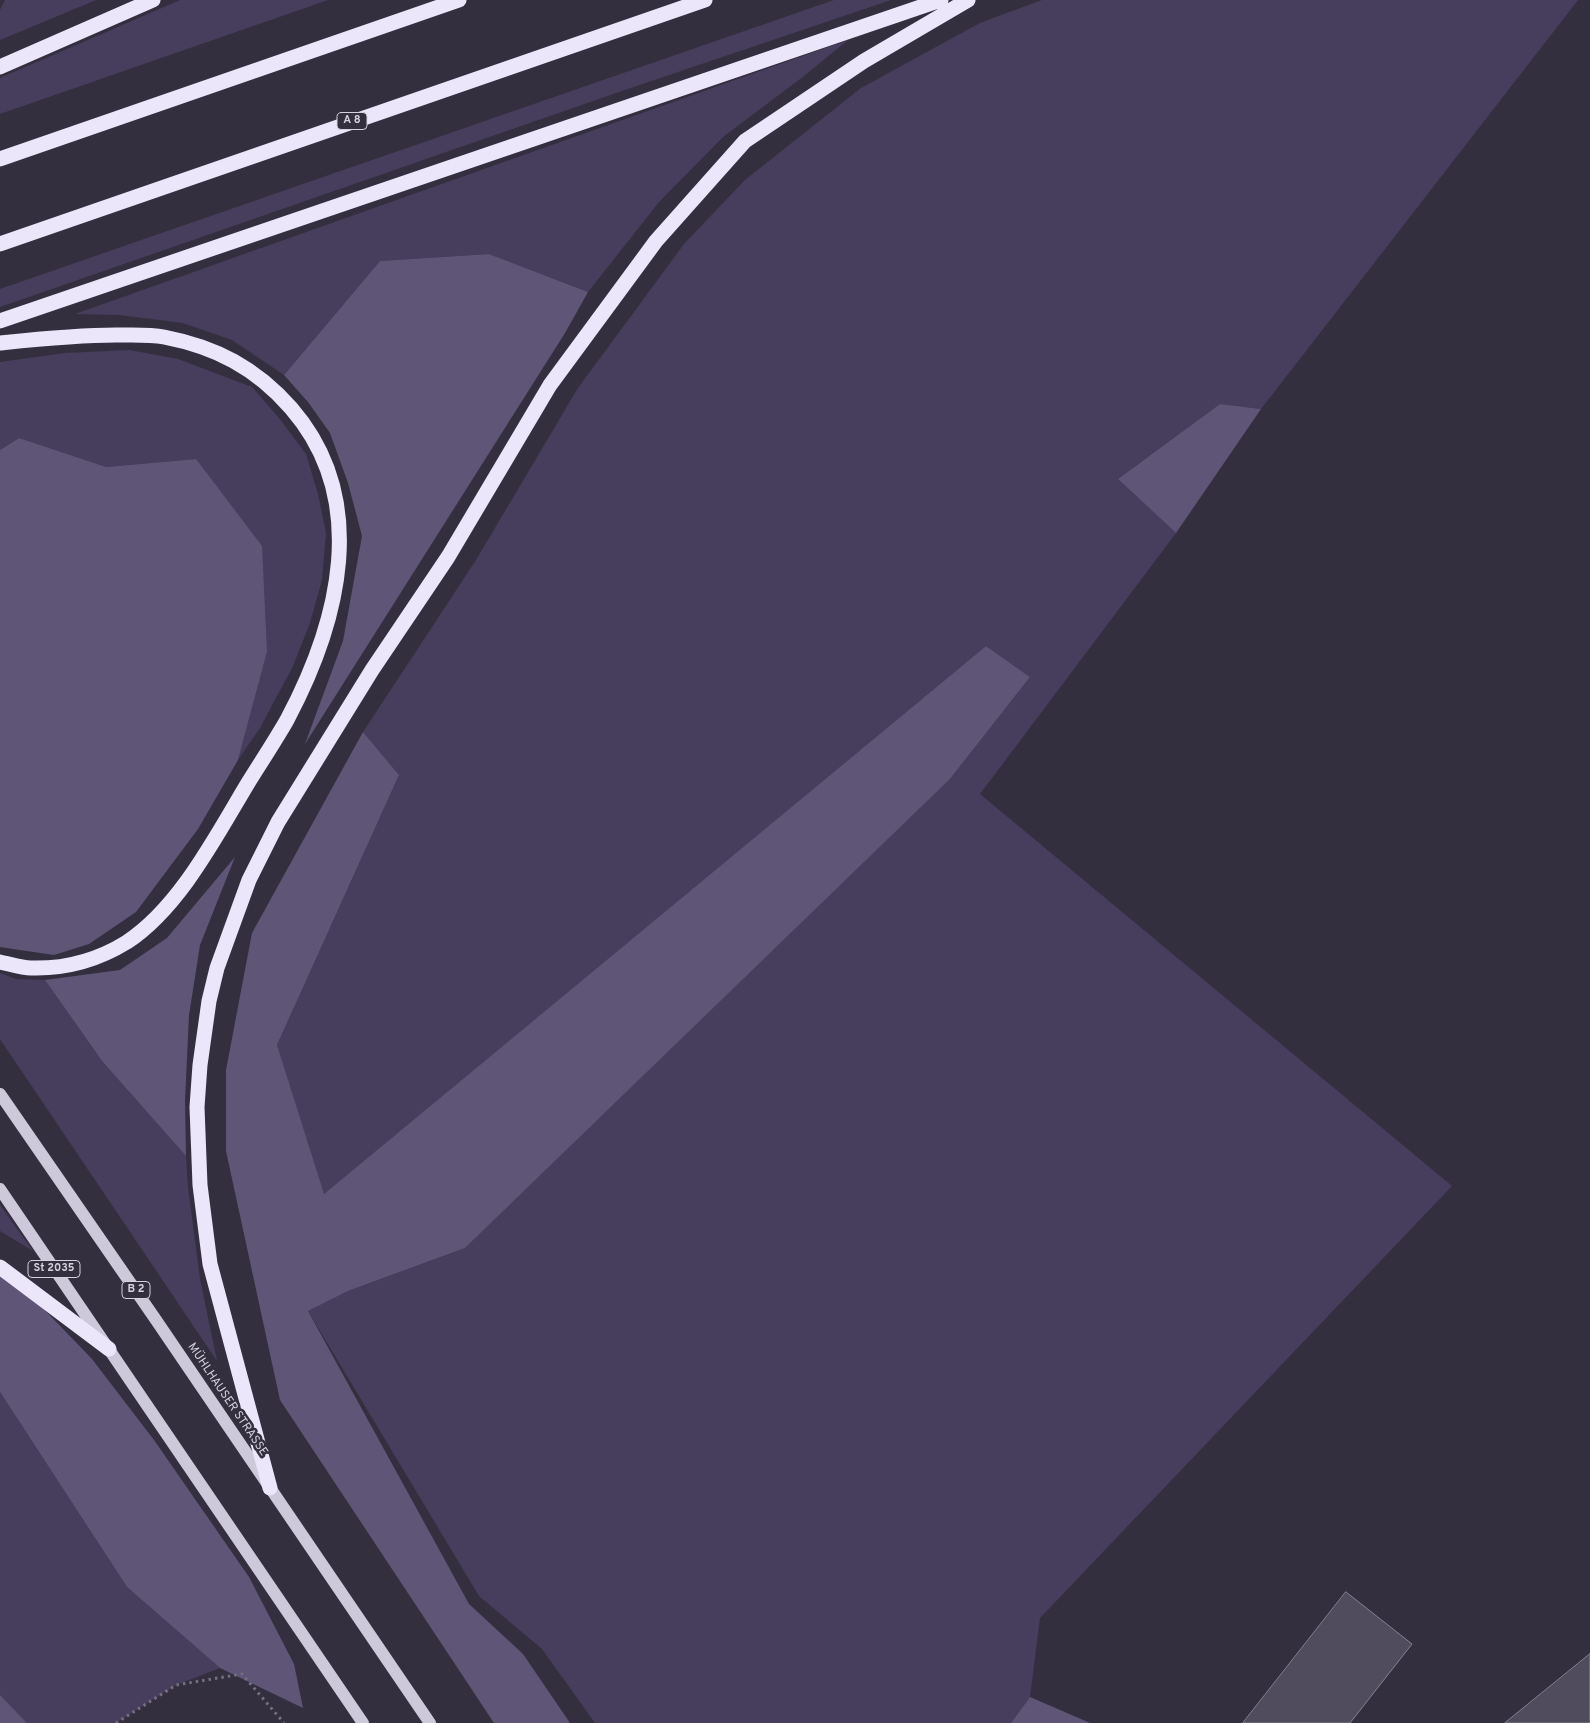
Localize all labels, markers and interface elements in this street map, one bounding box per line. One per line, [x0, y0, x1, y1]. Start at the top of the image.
road number: A 8 [337, 112, 367, 130]
road number: St 2035 [28, 1260, 80, 1278]
road number: B 2 [122, 1282, 150, 1298]
street label: MÜHLHAUSER STRASSE [184, 1341, 270, 1459]

